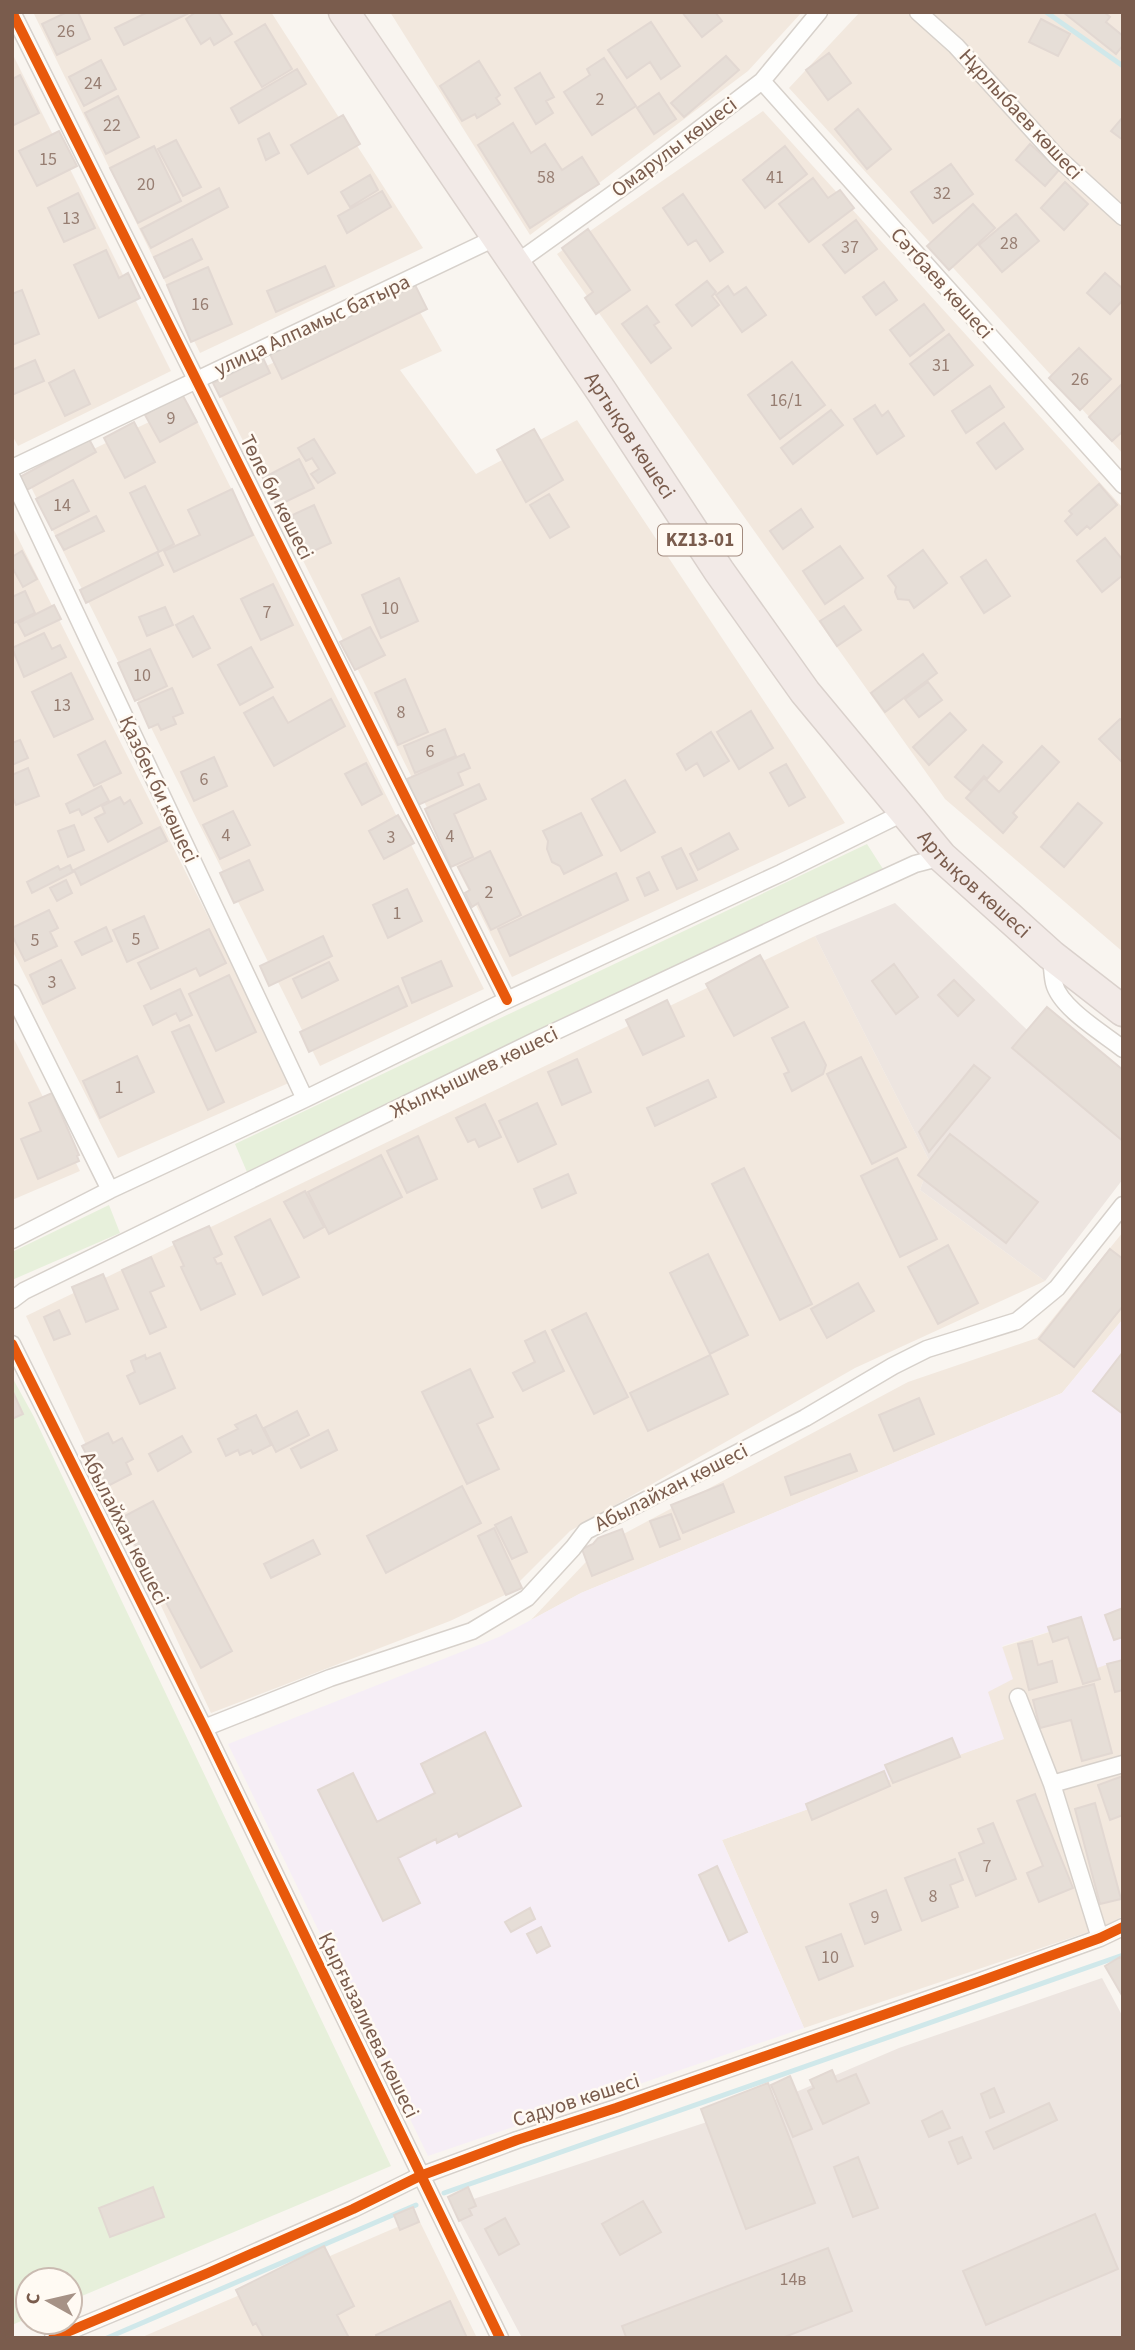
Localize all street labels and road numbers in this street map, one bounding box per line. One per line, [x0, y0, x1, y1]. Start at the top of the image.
street label: Нұрлыбаев көшесі [952, 42, 1090, 186]
street label: Омарулы көшесі [605, 90, 743, 204]
street label: Сәтбаев көшесі [884, 221, 1000, 345]
street label: улица Алпамыс батыра [209, 266, 415, 384]
street label: Артықов көшесі [578, 366, 683, 505]
street label: Төле би көшесі [233, 429, 321, 565]
road number: KZ13-01 [658, 524, 742, 555]
street label: Қазбек би көшесі [112, 710, 206, 868]
street label: Артықов көшесі [910, 823, 1038, 945]
street label: Жылқышиев көшесі [385, 1018, 563, 1126]
street label: Абылайхан көшесі [589, 1435, 753, 1539]
street label: Абылайхан көшесі [73, 1446, 177, 1610]
street label: Қырғызалиева көшесі [311, 1927, 427, 2123]
street label: Садуов көшесі [509, 2065, 643, 2135]

